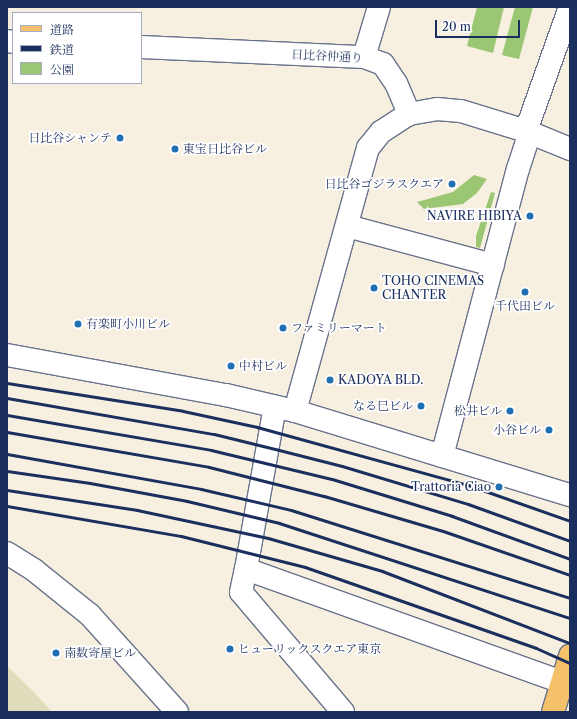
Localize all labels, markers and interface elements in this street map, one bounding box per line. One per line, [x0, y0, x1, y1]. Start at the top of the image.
legend [12, 12, 142, 84]
scale bar [437, 12, 522, 38]
text: 20 m [442, 19, 471, 34]
text: 道路 [50, 22, 74, 37]
text: 鉄道 [50, 42, 74, 57]
street label: 日比谷仲通り [291, 47, 363, 65]
text: 公園 [50, 62, 74, 77]
place label: 日比谷シャンテ [28, 131, 112, 145]
marker: 日比谷シャンテ [115, 133, 125, 143]
place label: 東宝日比谷ビル [183, 142, 267, 156]
marker: 東宝日比谷ビル [170, 144, 180, 154]
place label: 日比谷ゴジラスクエア [324, 177, 444, 191]
marker: 日比谷ゴジラスクエア [447, 179, 457, 189]
place label: NAVIRE HIBIYA [427, 209, 522, 223]
marker: NAVIRE HIBIYA [525, 211, 535, 221]
place label: TOHO CINEMAS CHANTER [382, 274, 484, 302]
marker: TOHO CINEMAS CHANTER [369, 283, 379, 293]
marker: 千代田ビル [520, 287, 530, 297]
place label: 千代田ビル [495, 299, 555, 313]
place label: 有楽町小川ビル [86, 317, 170, 331]
marker: 有楽町小川ビル [73, 319, 83, 329]
place label: ファミリーマート [291, 321, 387, 335]
marker: ファミリーマート [278, 323, 288, 333]
place label: 中村ビル [239, 359, 287, 373]
marker: 中村ビル [226, 361, 236, 371]
place label: KADOYA BLD. [338, 373, 424, 387]
marker: KADOYA BLD. [325, 375, 335, 385]
place label: なる巳ビル [353, 399, 413, 413]
marker: なる巳ビル [416, 401, 426, 411]
place label: 松井ビル [454, 404, 502, 418]
marker: 松井ビル [505, 406, 515, 416]
place label: 小谷ビル [493, 423, 541, 437]
marker: 小谷ビル [544, 425, 554, 435]
place label: Trattoria Ciao [411, 480, 491, 494]
marker: Trattoria Ciao [494, 482, 504, 492]
place label: ヒューリックスクエア東京 [238, 642, 382, 656]
marker: ヒューリックスクエア東京 [225, 644, 235, 654]
place label: 南数寄屋ビル [64, 646, 136, 660]
marker: 南数寄屋ビル [51, 648, 61, 658]

